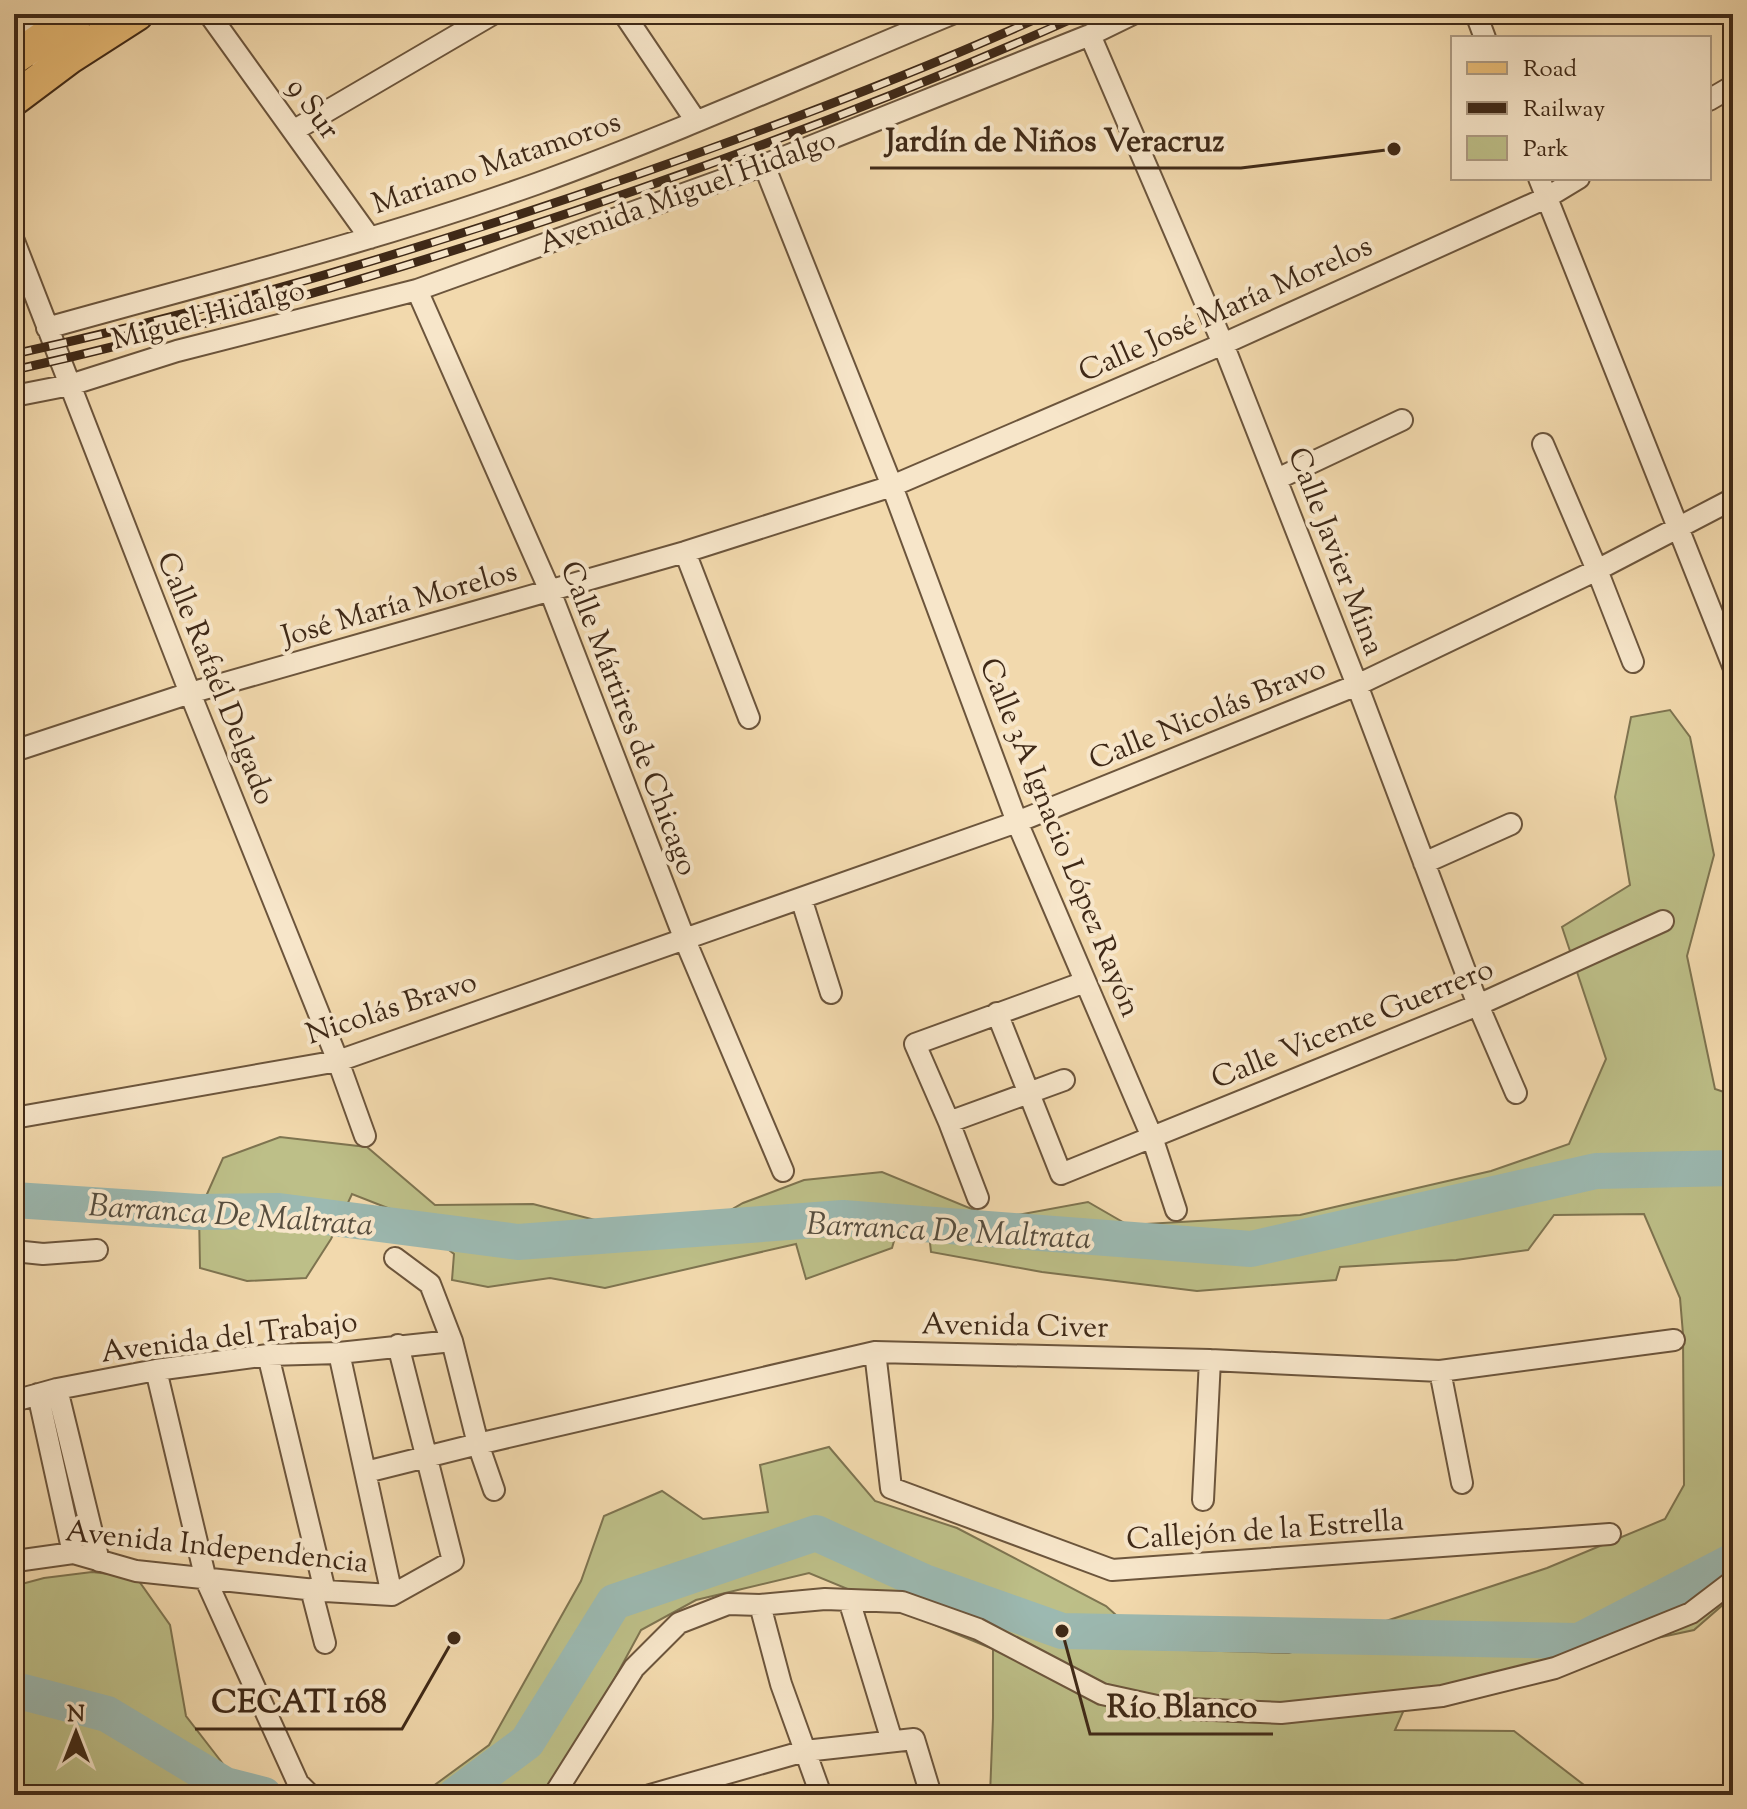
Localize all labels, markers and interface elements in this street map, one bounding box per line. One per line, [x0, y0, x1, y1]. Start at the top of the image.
legend [1451, 36, 1711, 180]
text: Road [1523, 53, 1577, 87]
street label: 9 Sur [275, 70, 349, 149]
text: Railway [1523, 93, 1605, 127]
street label: Mariano Matamoros [367, 102, 627, 227]
callout: Jardín de Niños Veracruz [870, 112, 1241, 168]
street label: Avenida Miguel Hidalgo [533, 120, 842, 267]
text: Jardín de Niños Veracruz [884, 120, 1224, 166]
text: Park [1523, 133, 1569, 167]
street label: Calle José María Morelos [1072, 226, 1380, 395]
street label: Miguel Hidalgo [107, 270, 310, 363]
street label: Calle Javier Mina [1275, 442, 1394, 662]
street label: Calle Rafaél Delgado [144, 546, 285, 812]
street label: José María Morelos [275, 551, 522, 660]
street label: Calle Mártires de Chicago [548, 555, 708, 882]
street label: Calle Nicolás Bravo [1083, 648, 1333, 782]
street label: Calle 3A Ignacio López Rayón [967, 652, 1151, 1024]
street label: Calle Vicente Guerrero [1205, 949, 1500, 1102]
street label: Nicolás Bravo [301, 962, 483, 1057]
water label: Barranca De Maltrata [87, 1184, 375, 1250]
water label: Barranca De Maltrata [805, 1203, 1092, 1263]
street label: Avenida del Trabajo [99, 1301, 360, 1376]
street label: Avenida Civer [921, 1304, 1109, 1351]
street label: Callejón de la Estrella [1125, 1500, 1406, 1563]
street label: Avenida Independencia [63, 1511, 371, 1586]
callout: CECATI 168 [195, 1673, 402, 1729]
callout: Río Blanco [1090, 1678, 1273, 1734]
text: CECATI 168 [211, 1681, 387, 1727]
text: Río Blanco [1107, 1686, 1257, 1732]
north arrow [36, 1693, 116, 1773]
text: N [67, 1700, 85, 1732]

